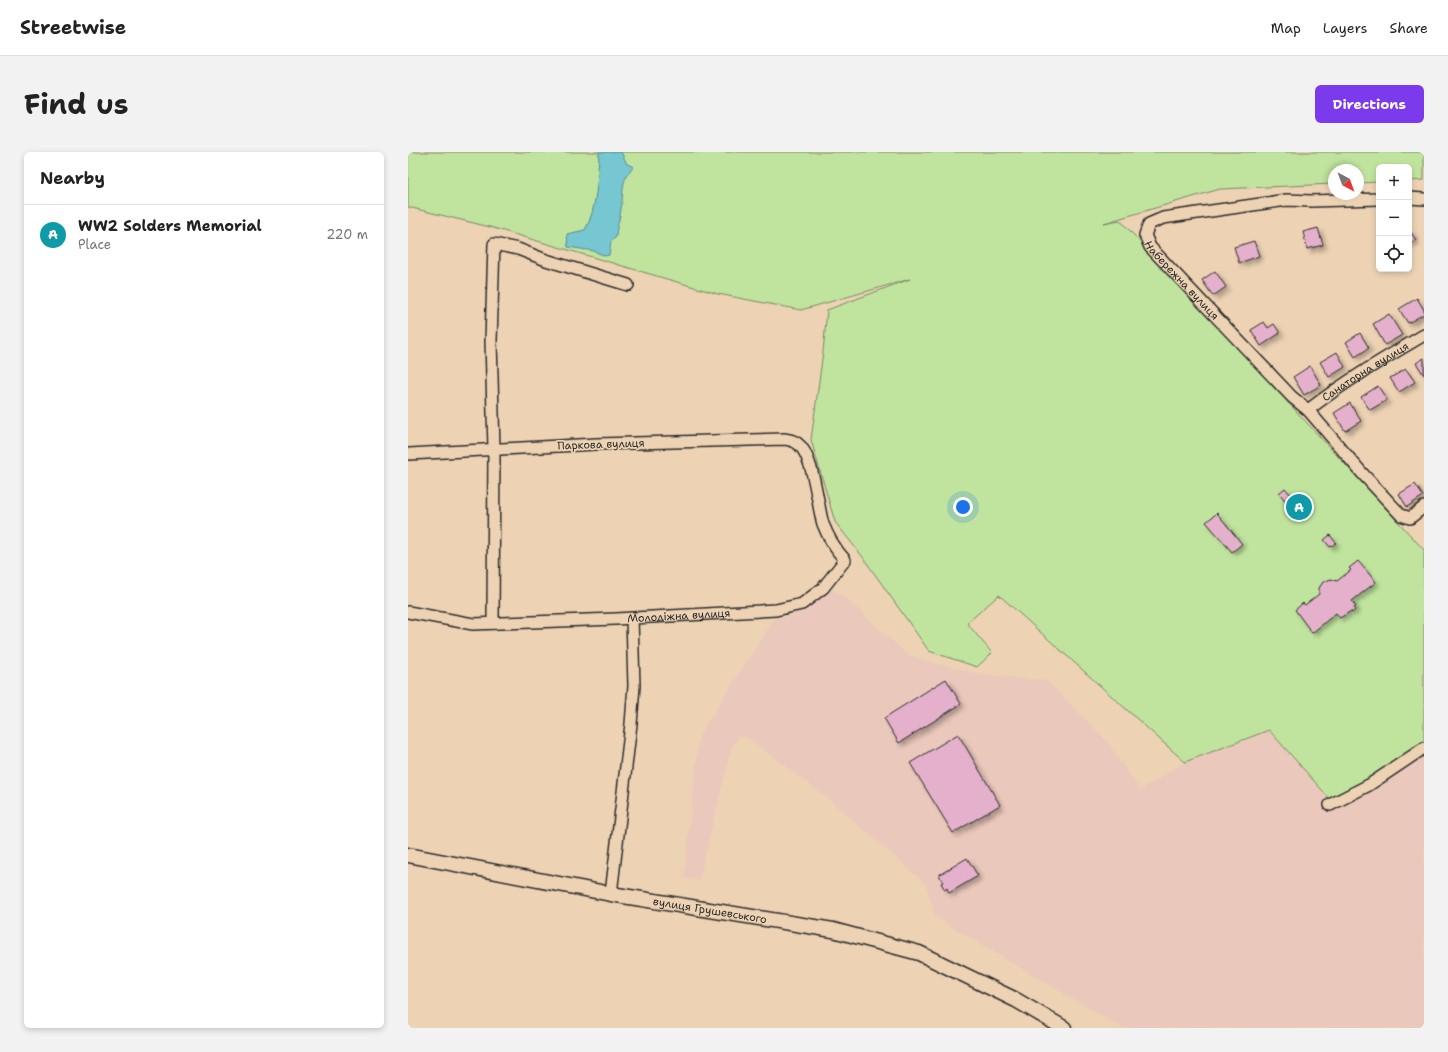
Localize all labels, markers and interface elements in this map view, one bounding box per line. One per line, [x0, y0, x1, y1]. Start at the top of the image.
text: Streetwise [20, 15, 126, 40]
text: Map [1271, 19, 1301, 37]
text: Layers [1323, 19, 1367, 37]
text: Share [1389, 19, 1428, 37]
text: Find us [24, 85, 129, 123]
button: Directions [1315, 85, 1424, 123]
north arrow [1328, 164, 1364, 200]
map controls [1376, 164, 1412, 272]
button: + [1376, 164, 1412, 200]
text: Nearby [40, 167, 105, 189]
button: − [1376, 200, 1412, 236]
text: WW2 Solders Memorial [78, 216, 262, 236]
text: A [48, 226, 58, 243]
text: 220 m [326, 226, 368, 243]
text: Place [78, 236, 111, 253]
button: locate [1376, 236, 1412, 272]
street label: Набережна вулиця [1140, 239, 1222, 323]
street label: Санаторна вулиця [1319, 339, 1412, 405]
street label: Паркова вулиця [557, 435, 645, 454]
pin: A [1286, 492, 1312, 522]
your location [953, 497, 973, 517]
street label: Молодіжна вулиця [627, 606, 731, 626]
street label: вулиця Грушевського [652, 894, 768, 927]

